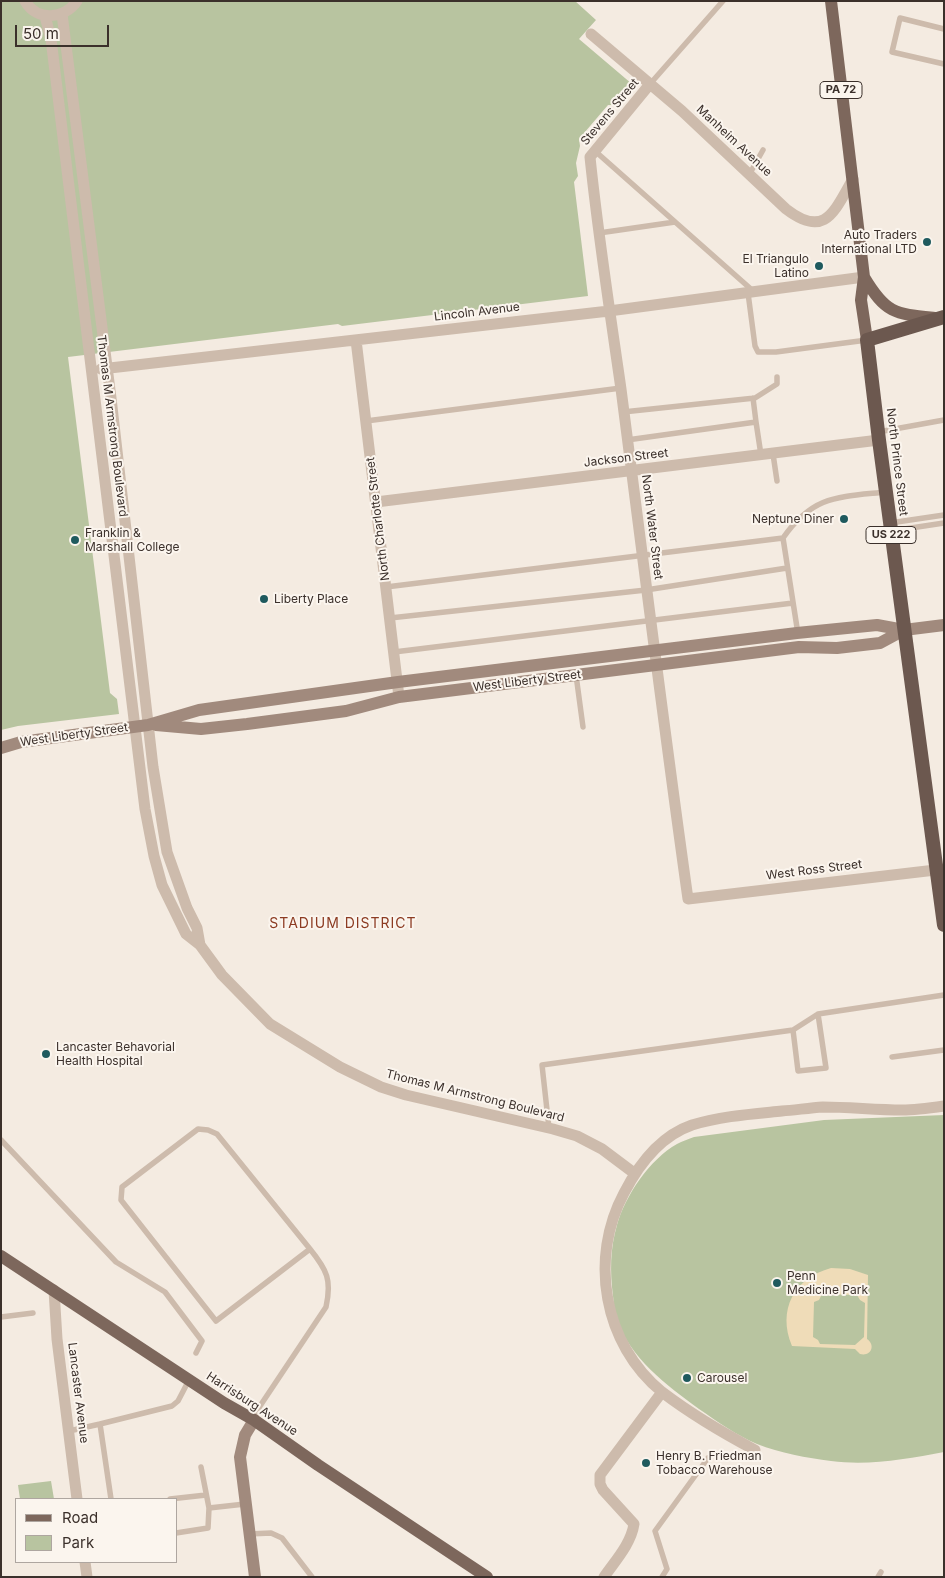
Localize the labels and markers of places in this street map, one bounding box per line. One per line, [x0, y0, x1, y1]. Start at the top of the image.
place label: Auto Traders International LTD [821, 228, 917, 256]
marker: Auto Traders International LTD [921, 236, 933, 248]
place label: El Triangulo Latino [742, 252, 809, 280]
marker: El Triangulo Latino [813, 260, 825, 272]
place label: Neptune Diner [752, 512, 834, 526]
marker: Neptune Diner [838, 513, 850, 525]
place label: Franklin & Marshall College [85, 526, 180, 554]
marker: Franklin & Marshall College [69, 534, 81, 546]
place label: Liberty Place [274, 592, 348, 606]
marker: Liberty Place [258, 593, 270, 605]
place label: Lancaster Behavorial Health Hospital [56, 1040, 175, 1068]
marker: Lancaster Behavorial Health Hospital [40, 1048, 52, 1060]
place label: Penn Medicine Park [787, 1269, 868, 1297]
marker: Penn Medicine Park [771, 1277, 783, 1289]
place label: Carousel [697, 1371, 747, 1385]
marker: Carousel [681, 1372, 693, 1384]
place label: Henry B. Friedman Tobacco Warehouse [656, 1449, 772, 1477]
marker: Henry B. Friedman Tobacco Warehouse [640, 1457, 652, 1469]

